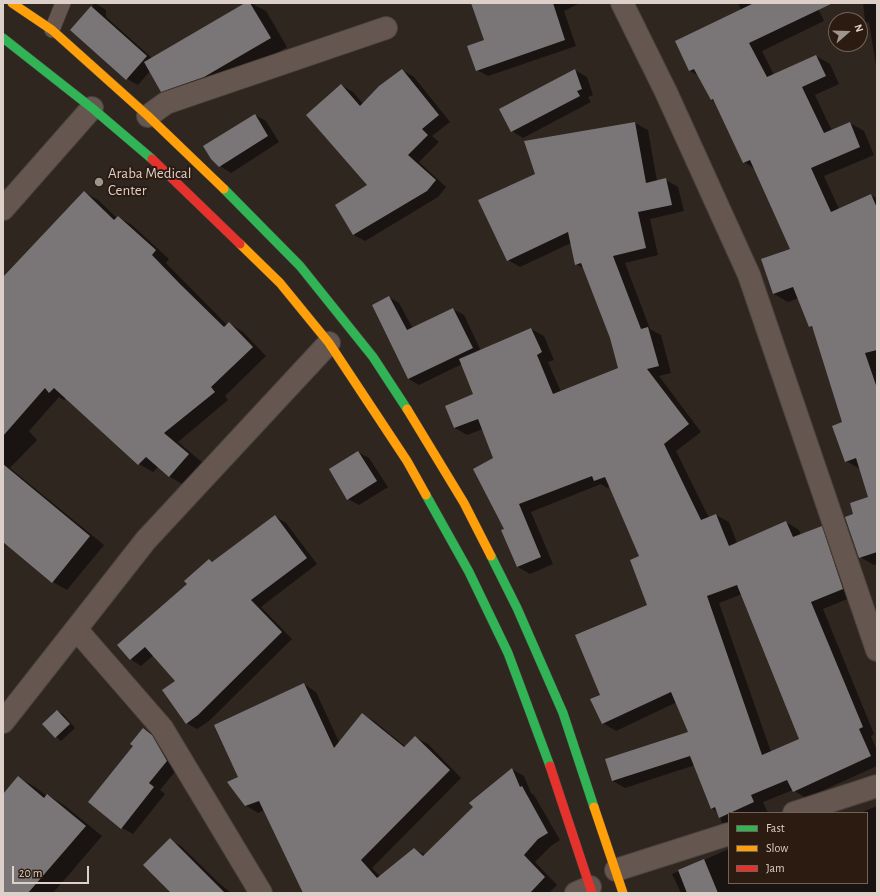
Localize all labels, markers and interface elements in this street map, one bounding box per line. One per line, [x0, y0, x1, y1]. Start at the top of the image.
north arrow [828, 12, 868, 52]
text: N [852, 23, 865, 34]
place label: Araba Medical Center [108, 164, 191, 199]
marker: Araba Medical Center [93, 176, 105, 188]
legend [728, 812, 868, 884]
text: Fast [766, 822, 785, 834]
text: Slow [766, 842, 788, 854]
scale bar [14, 858, 91, 884]
text: Jam [766, 862, 785, 874]
text: 20 m [19, 867, 42, 879]

